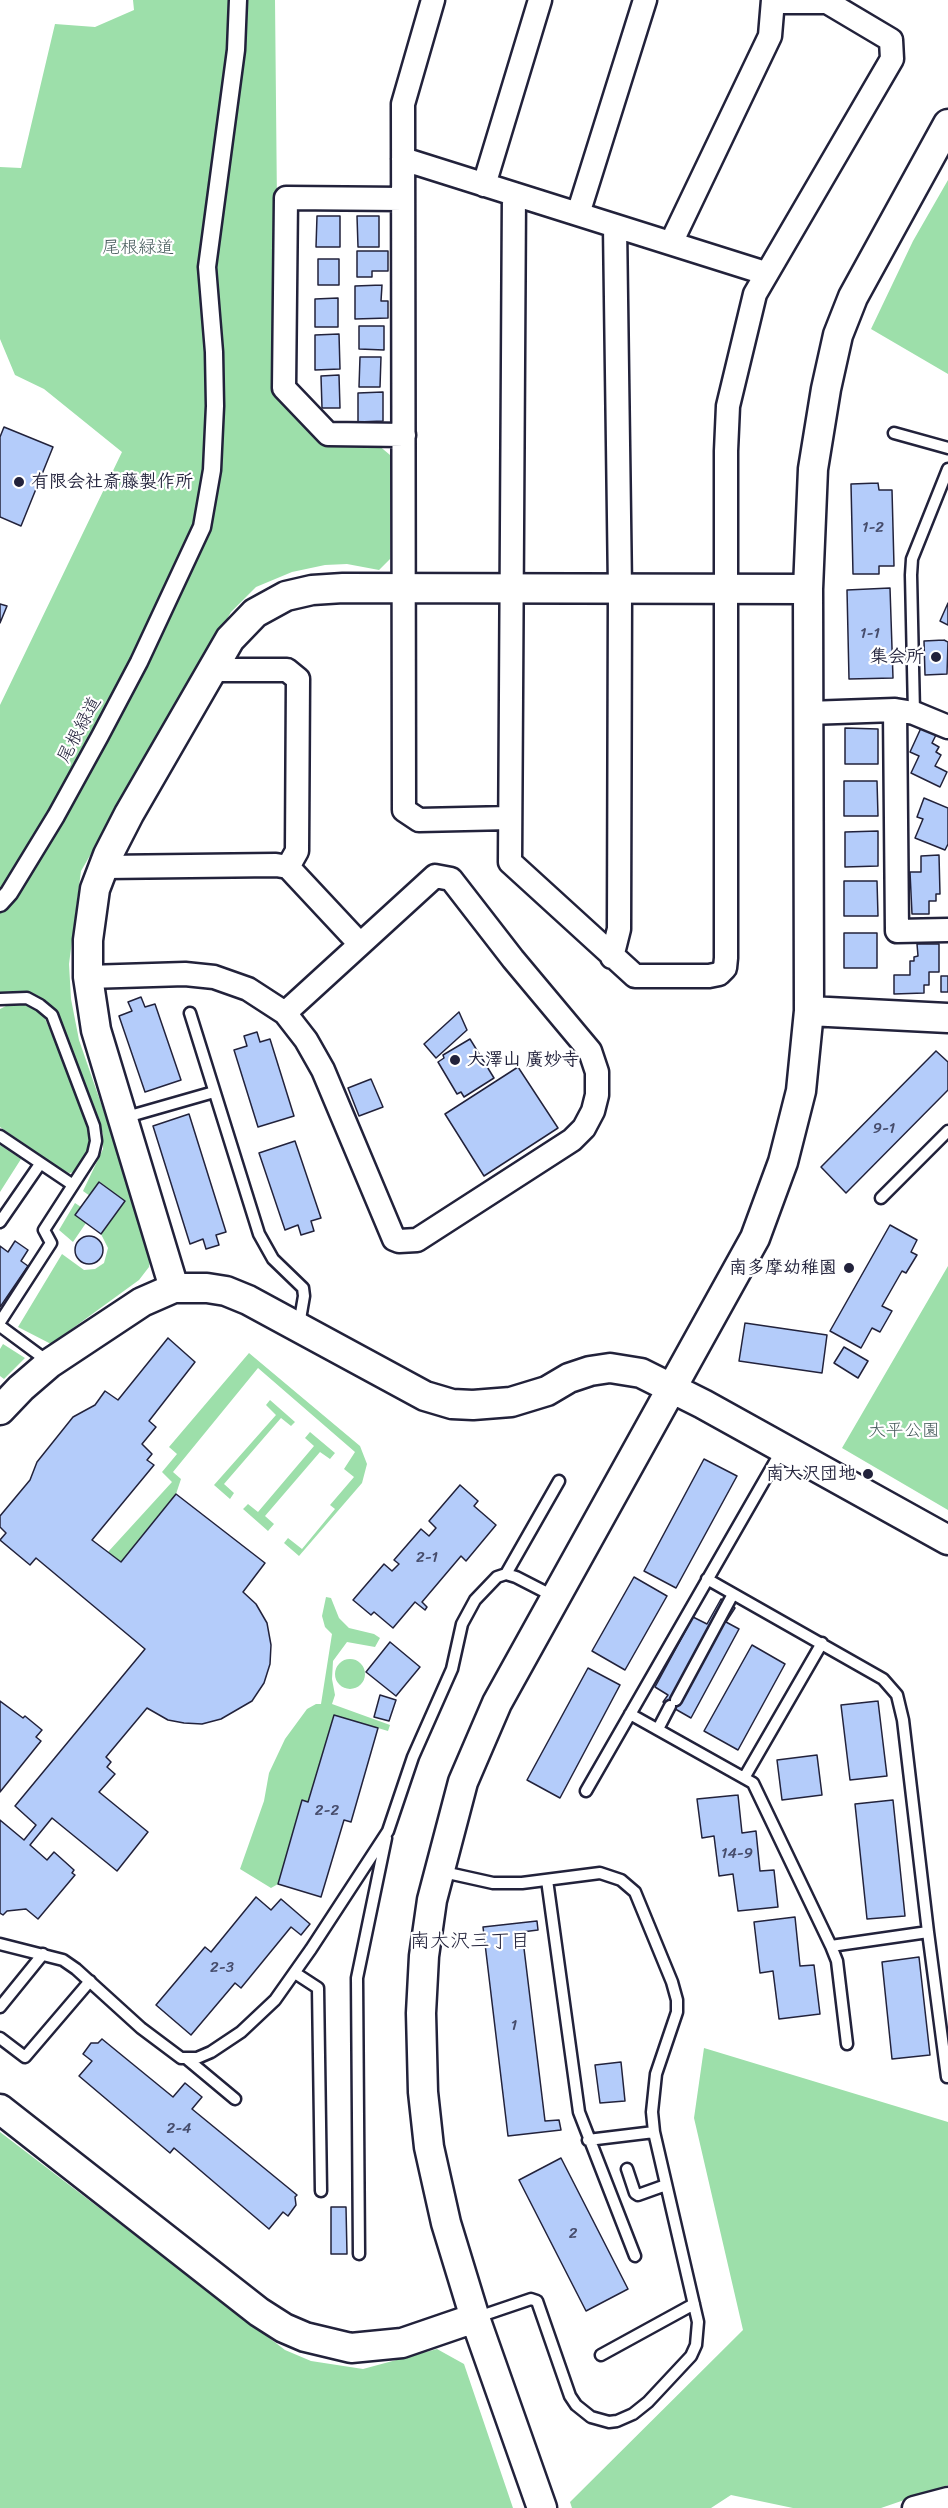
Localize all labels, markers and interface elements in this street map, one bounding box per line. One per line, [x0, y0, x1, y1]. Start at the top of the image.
park label: 尾根緑道 [102, 237, 174, 259]
place label: 有限会社斎藤製作所 [31, 471, 193, 493]
marker: 有限会社斎藤製作所 [12, 475, 26, 489]
house number: 1-2 [862, 519, 884, 537]
house number: 1-1 [860, 625, 880, 643]
place label: 集会所 [870, 646, 924, 668]
marker: 集会所 [929, 650, 943, 664]
street label: 尾根緑道 [54, 693, 106, 767]
place label: 大澤山 廣妙寺 [467, 1049, 580, 1071]
marker: 大澤山 廣妙寺 [448, 1053, 462, 1067]
house number: 9-1 [873, 1120, 895, 1138]
place label: 南多摩幼稚園 [729, 1257, 837, 1279]
marker: 南多摩幼稚園 [842, 1261, 856, 1275]
park label: 大平公園 [868, 1420, 940, 1442]
place label: 南大沢団地 [766, 1463, 856, 1485]
marker: 南大沢団地 [861, 1467, 875, 1481]
house number: 2-1 [416, 1549, 438, 1567]
house number: 2-2 [315, 1802, 339, 1820]
house number: 14-9 [721, 1845, 753, 1863]
district label: 南大沢三丁目 [410, 1930, 530, 1954]
house number: 2-3 [210, 1959, 234, 1977]
house number: 1 [511, 2017, 517, 2035]
house number: 2-4 [167, 2120, 191, 2138]
house number: 2 [569, 2225, 577, 2243]

